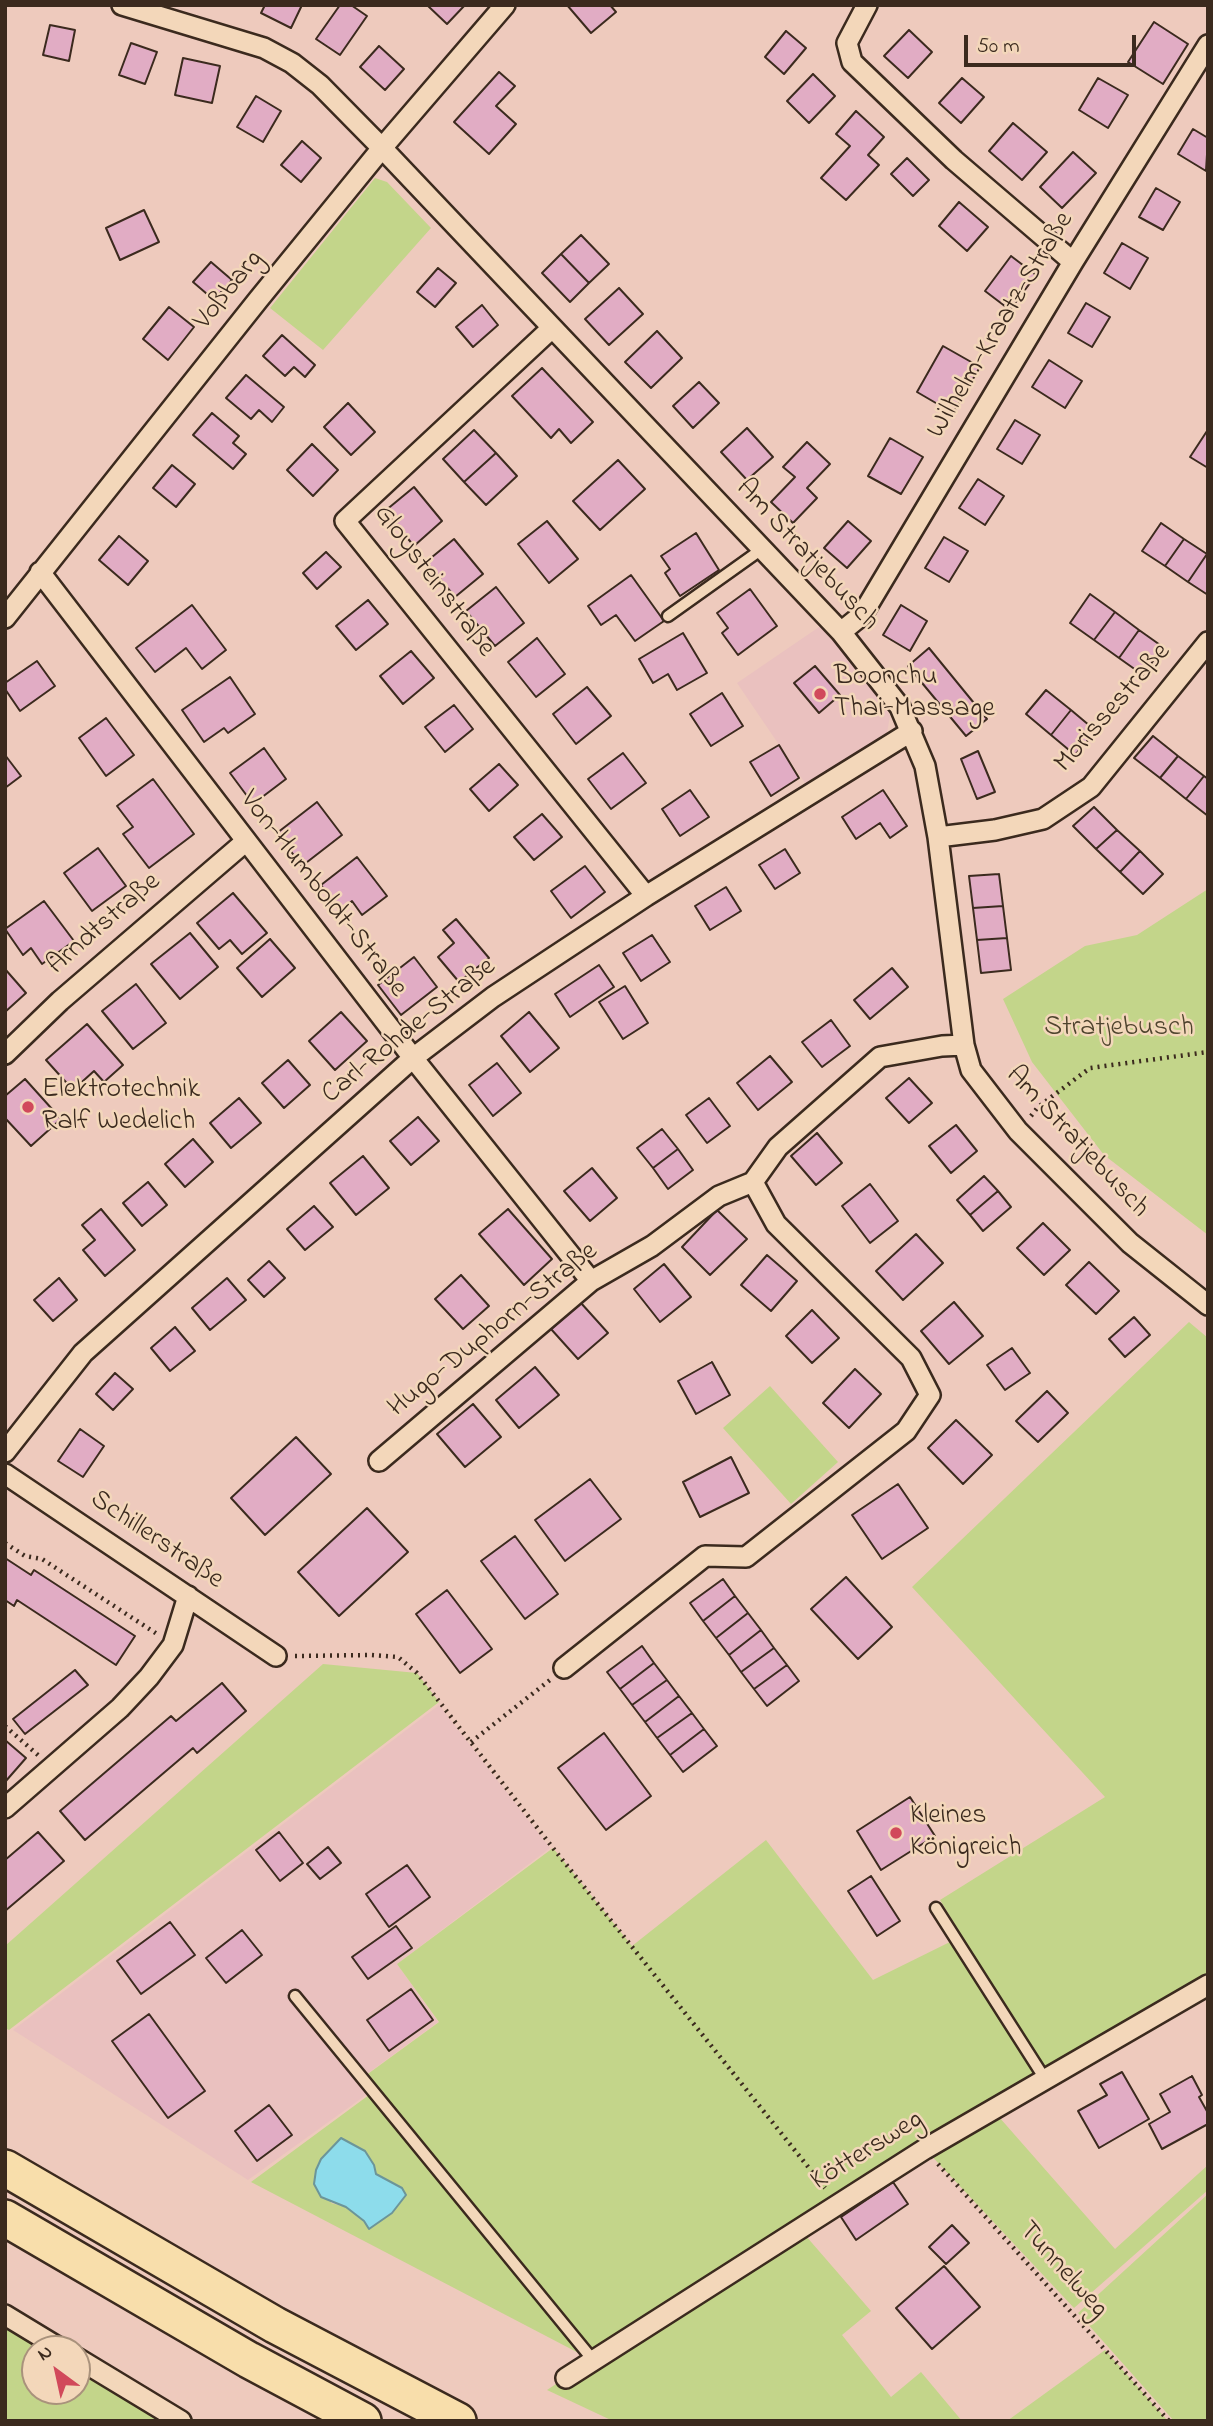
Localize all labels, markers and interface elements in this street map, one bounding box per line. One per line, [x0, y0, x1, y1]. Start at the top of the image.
scale bar [968, 21, 1140, 65]
text: 50 m [977, 32, 1020, 62]
street label: Wilhelm-Kraatz-Straße [921, 207, 1083, 445]
street label: Voßbarg [188, 244, 272, 338]
street label: Am Stratjebusch [727, 473, 885, 639]
street label: Gloysteinstraße [365, 499, 501, 665]
street label: Morissestraße [1049, 637, 1179, 781]
place label: Boonchu Thai-Massage [834, 661, 995, 727]
marker: Boonchu Thai-Massage [812, 686, 828, 702]
street label: Von-Humboldt-Straße [231, 785, 413, 1005]
street label: Arndtstraße [41, 867, 169, 983]
street label: Carl-Rohde-Straße [316, 952, 504, 1112]
park label: Stratjebusch [1044, 1012, 1194, 1046]
street label: Am Stratjebusch [997, 1060, 1155, 1226]
place label: Elektrotechnik Ralf Wedelich [42, 1074, 200, 1140]
marker: Elektrotechnik Ralf Wedelich [20, 1099, 36, 1115]
street label: Hugo-Duphorn-Straße [382, 1236, 606, 1426]
street label: Schillerstraße [83, 1484, 229, 1598]
place label: Kleines Königreich [910, 1800, 1022, 1866]
marker: Kleines Königreich [888, 1825, 904, 1841]
street label: Köttersweg [806, 2104, 930, 2200]
street label: Tunnelweg [1010, 2216, 1114, 2326]
north arrow [21, 2335, 91, 2405]
text: N [33, 2339, 58, 2368]

